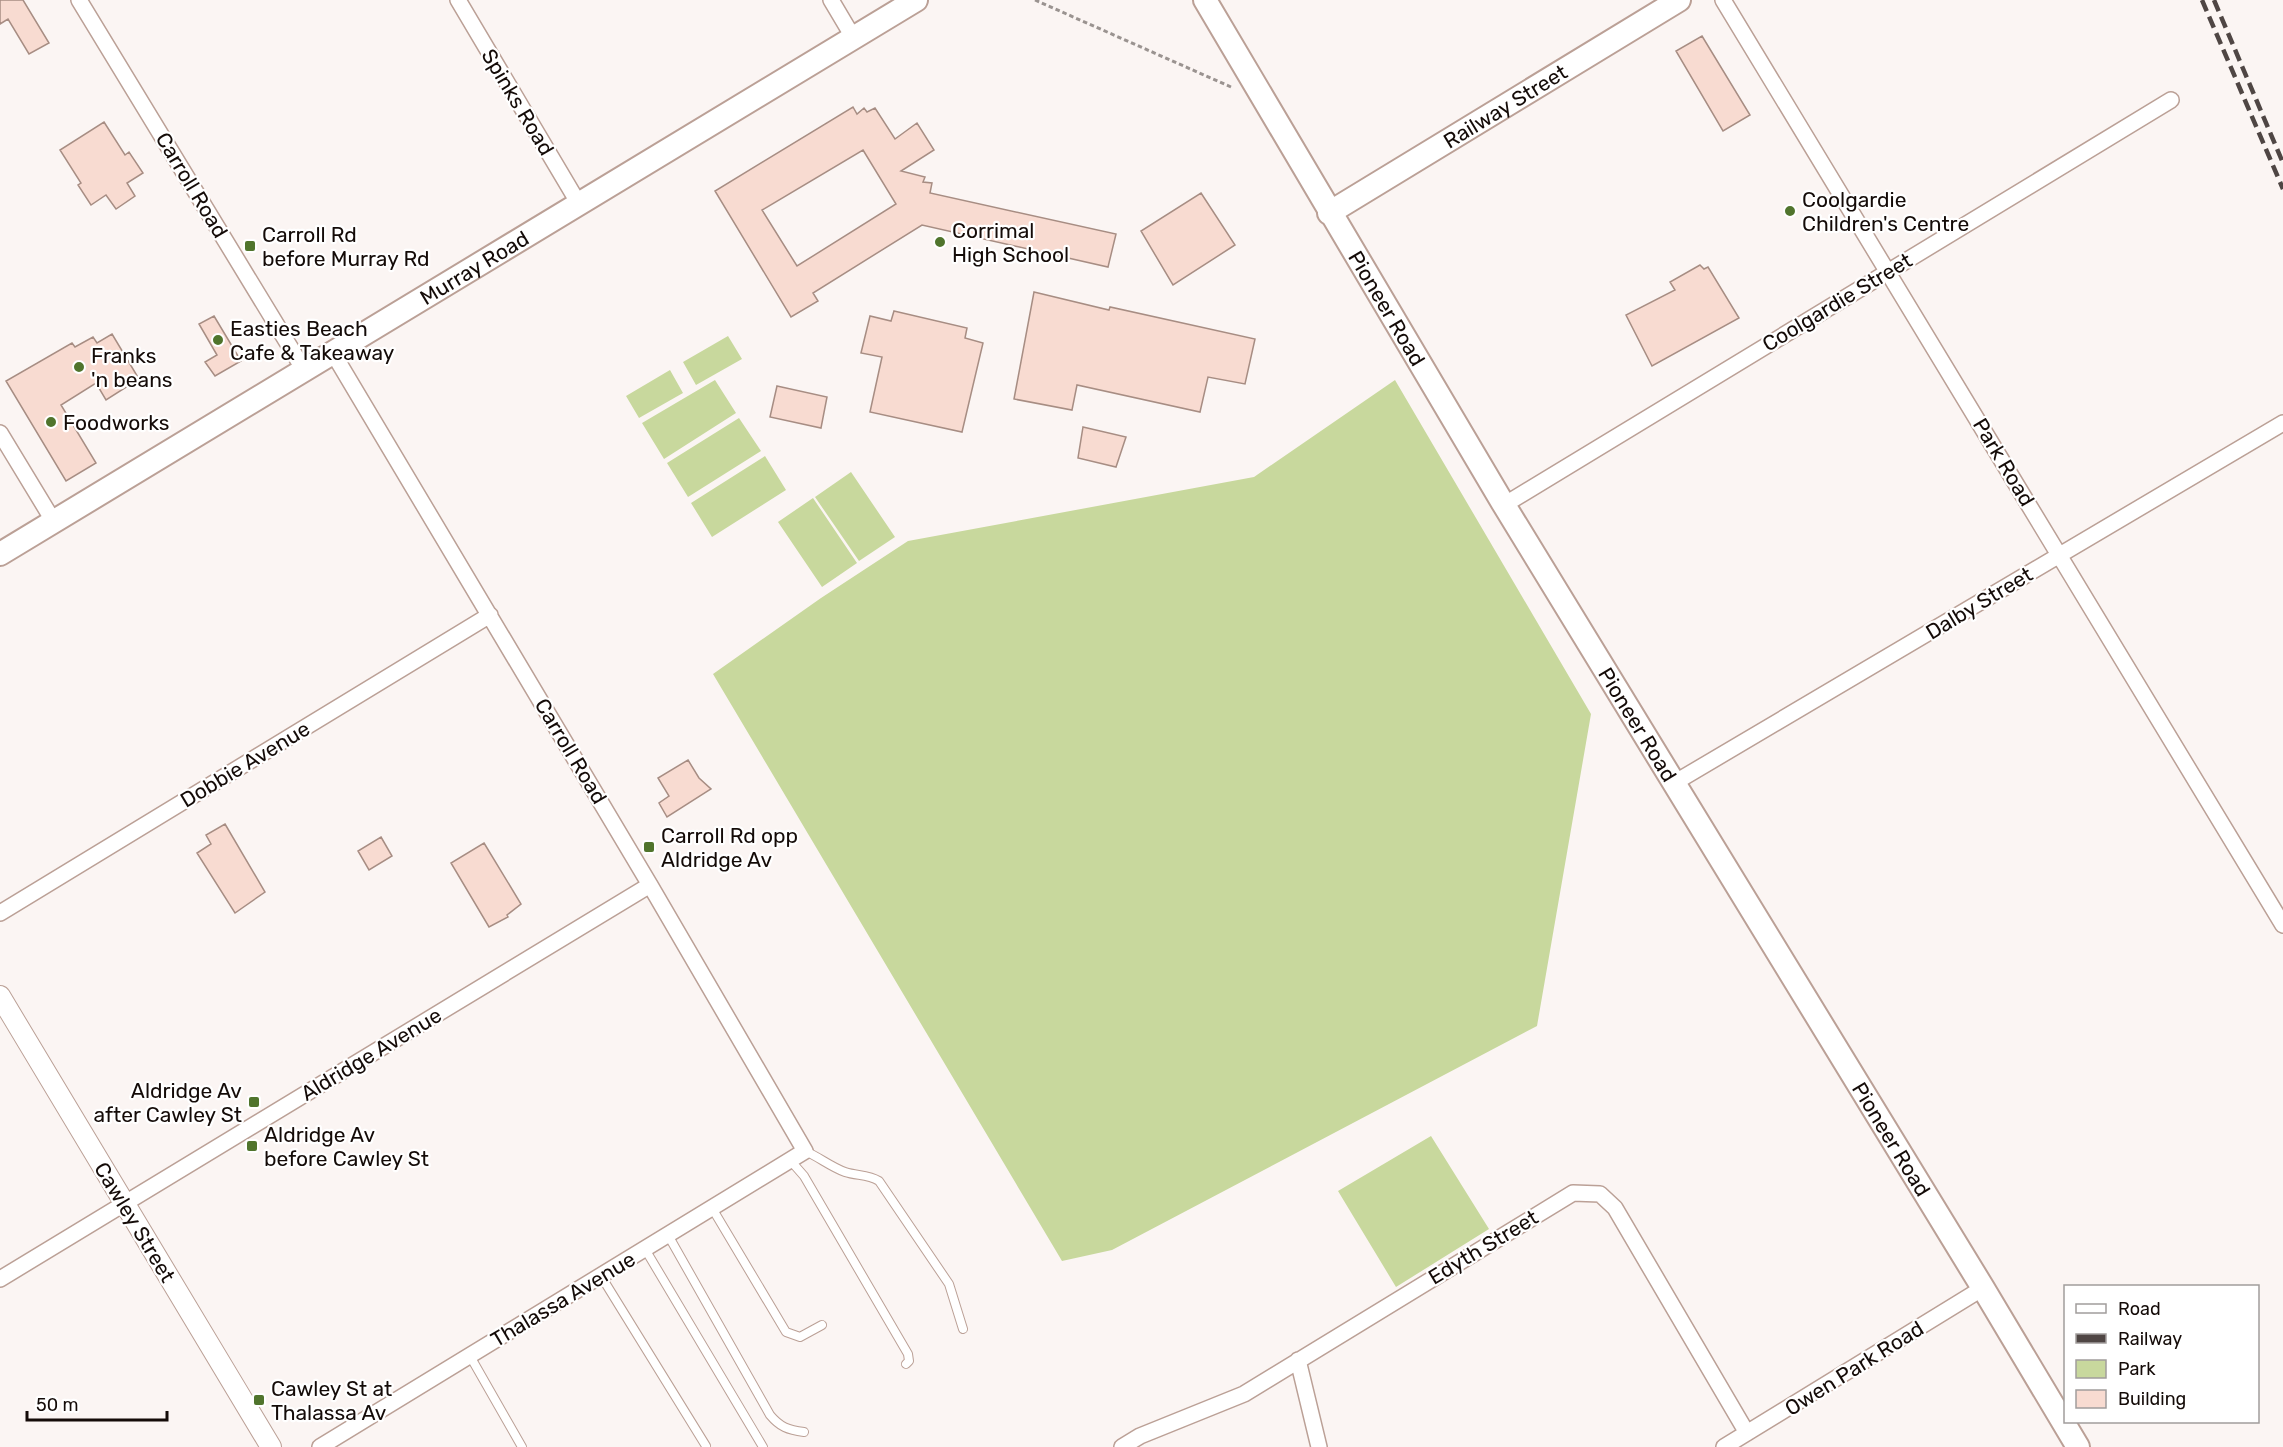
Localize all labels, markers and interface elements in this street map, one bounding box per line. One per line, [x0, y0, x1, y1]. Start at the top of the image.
street label: Spinks Road [476, 44, 560, 160]
street label: Railway Street [1439, 59, 1571, 153]
street label: Carroll Road [151, 128, 233, 242]
place label: Coolgardie Children's Centre [1802, 187, 1969, 236]
marker: Coolgardie Children's Centre [1783, 204, 1797, 218]
place label: Corrimal High School [952, 218, 1069, 267]
place label: Carroll Rd before Murray Rd [262, 222, 430, 271]
street label: Murray Road [415, 225, 533, 310]
marker: Corrimal High School [933, 235, 947, 249]
marker: Carroll Rd before Murray Rd [243, 239, 257, 253]
street label: Pioneer Road [1344, 246, 1431, 370]
street label: Coolgardie Street [1758, 247, 1916, 357]
place label: Easties Beach Cafe & Takeaway [230, 316, 395, 365]
marker: Easties Beach Cafe & Takeaway [211, 333, 225, 347]
place label: Franks 'n beans [91, 343, 173, 392]
marker: Franks 'n beans [72, 360, 86, 374]
place label: Foodworks [63, 410, 170, 435]
street label: Park Road [1968, 413, 2040, 511]
marker: Foodworks [44, 415, 58, 429]
street label: Dalby Street [1921, 561, 2037, 645]
street label: Pioneer Road [1594, 663, 1683, 786]
street label: Carroll Road [530, 694, 612, 808]
street label: Dobbie Avenue [176, 716, 314, 812]
place label: Carroll Rd opp Aldridge Av [661, 823, 798, 872]
marker: Carroll Rd opp Aldridge Av [642, 840, 656, 854]
street label: Aldridge Avenue [296, 1002, 446, 1106]
street label: Pioneer Road [1847, 1077, 1936, 1201]
place label: Aldridge Av after Cawley St [94, 1078, 242, 1127]
marker: Aldridge Av after Cawley St [247, 1095, 261, 1109]
place label: Aldridge Av before Cawley St [264, 1122, 429, 1171]
marker: Aldridge Av before Cawley St [245, 1139, 259, 1153]
street label: Cawley Street [89, 1157, 181, 1287]
street label: Edyth Street [1424, 1204, 1542, 1290]
street label: Thalassa Avenue [486, 1246, 640, 1352]
legend [2064, 1285, 2259, 1423]
text: Road [2118, 1298, 2161, 1320]
street label: Owen Park Road [1780, 1315, 1928, 1421]
text: Railway [2118, 1328, 2182, 1350]
text: Park [2118, 1358, 2156, 1380]
place label: Cawley St at Thalassa Av [271, 1376, 392, 1425]
scale bar [27, 1384, 166, 1422]
text: Building [2118, 1388, 2186, 1410]
marker: Cawley St at Thalassa Av [252, 1393, 266, 1407]
text: 50 m [36, 1394, 79, 1416]

